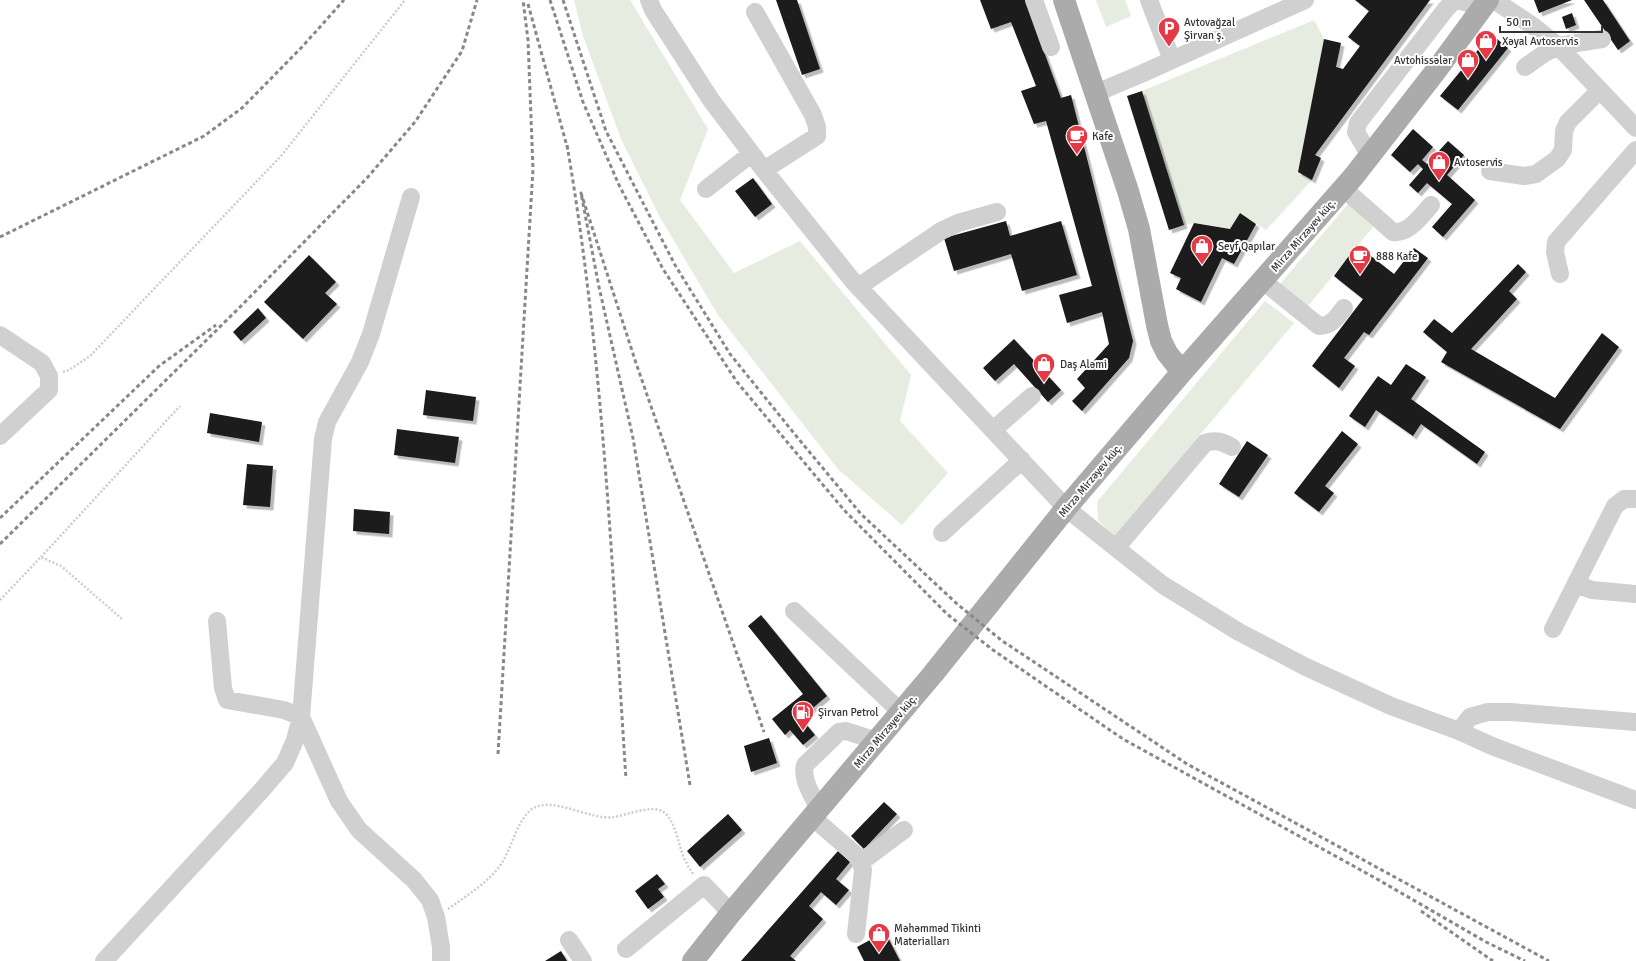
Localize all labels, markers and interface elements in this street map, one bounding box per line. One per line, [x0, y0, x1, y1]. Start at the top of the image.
scale bar [1500, 8, 1602, 34]
parking icon: Avtovağzal Şirvan ş. [1156, 15, 1182, 48]
text: 50 m [1506, 15, 1531, 30]
place label: Avtovağzal Şirvan ş. [1184, 16, 1235, 42]
shop icon: Xəyal Avtoservis [1473, 28, 1499, 61]
place label: Xəyal Avtoservis [1502, 35, 1579, 48]
shop icon: Avtohissələr [1455, 47, 1481, 80]
place label: Avtohissələr [1394, 54, 1452, 67]
cafe icon: Kafe [1064, 123, 1090, 156]
place label: Kafe [1092, 130, 1113, 143]
shop icon: Avtoservis [1426, 149, 1452, 182]
place label: Avtoservis [1454, 156, 1503, 169]
street label: Mirzə Mirzəyev küç. [1268, 196, 1339, 274]
shop icon: Seyf Qapılar [1189, 233, 1215, 266]
place label: Seyf Qapılar [1218, 240, 1275, 253]
cafe icon: 888 Kafe [1347, 243, 1373, 276]
place label: 888 Kafe [1376, 250, 1417, 263]
shop icon: Daş Aləmi [1031, 351, 1057, 384]
place label: Daş Aləmi [1060, 358, 1107, 371]
street label: Mirzə Mirzəyev küç. [1056, 441, 1125, 520]
street label: Mirzə Mirzəyev küç. [851, 692, 920, 771]
fuel station icon: Şirvan Petrol [790, 699, 816, 732]
place label: Şirvan Petrol [818, 706, 879, 719]
shop icon: Məhəmməd Tikinti Materialları [866, 921, 892, 954]
place label: Məhəmməd Tikinti Materialları [894, 922, 981, 948]

